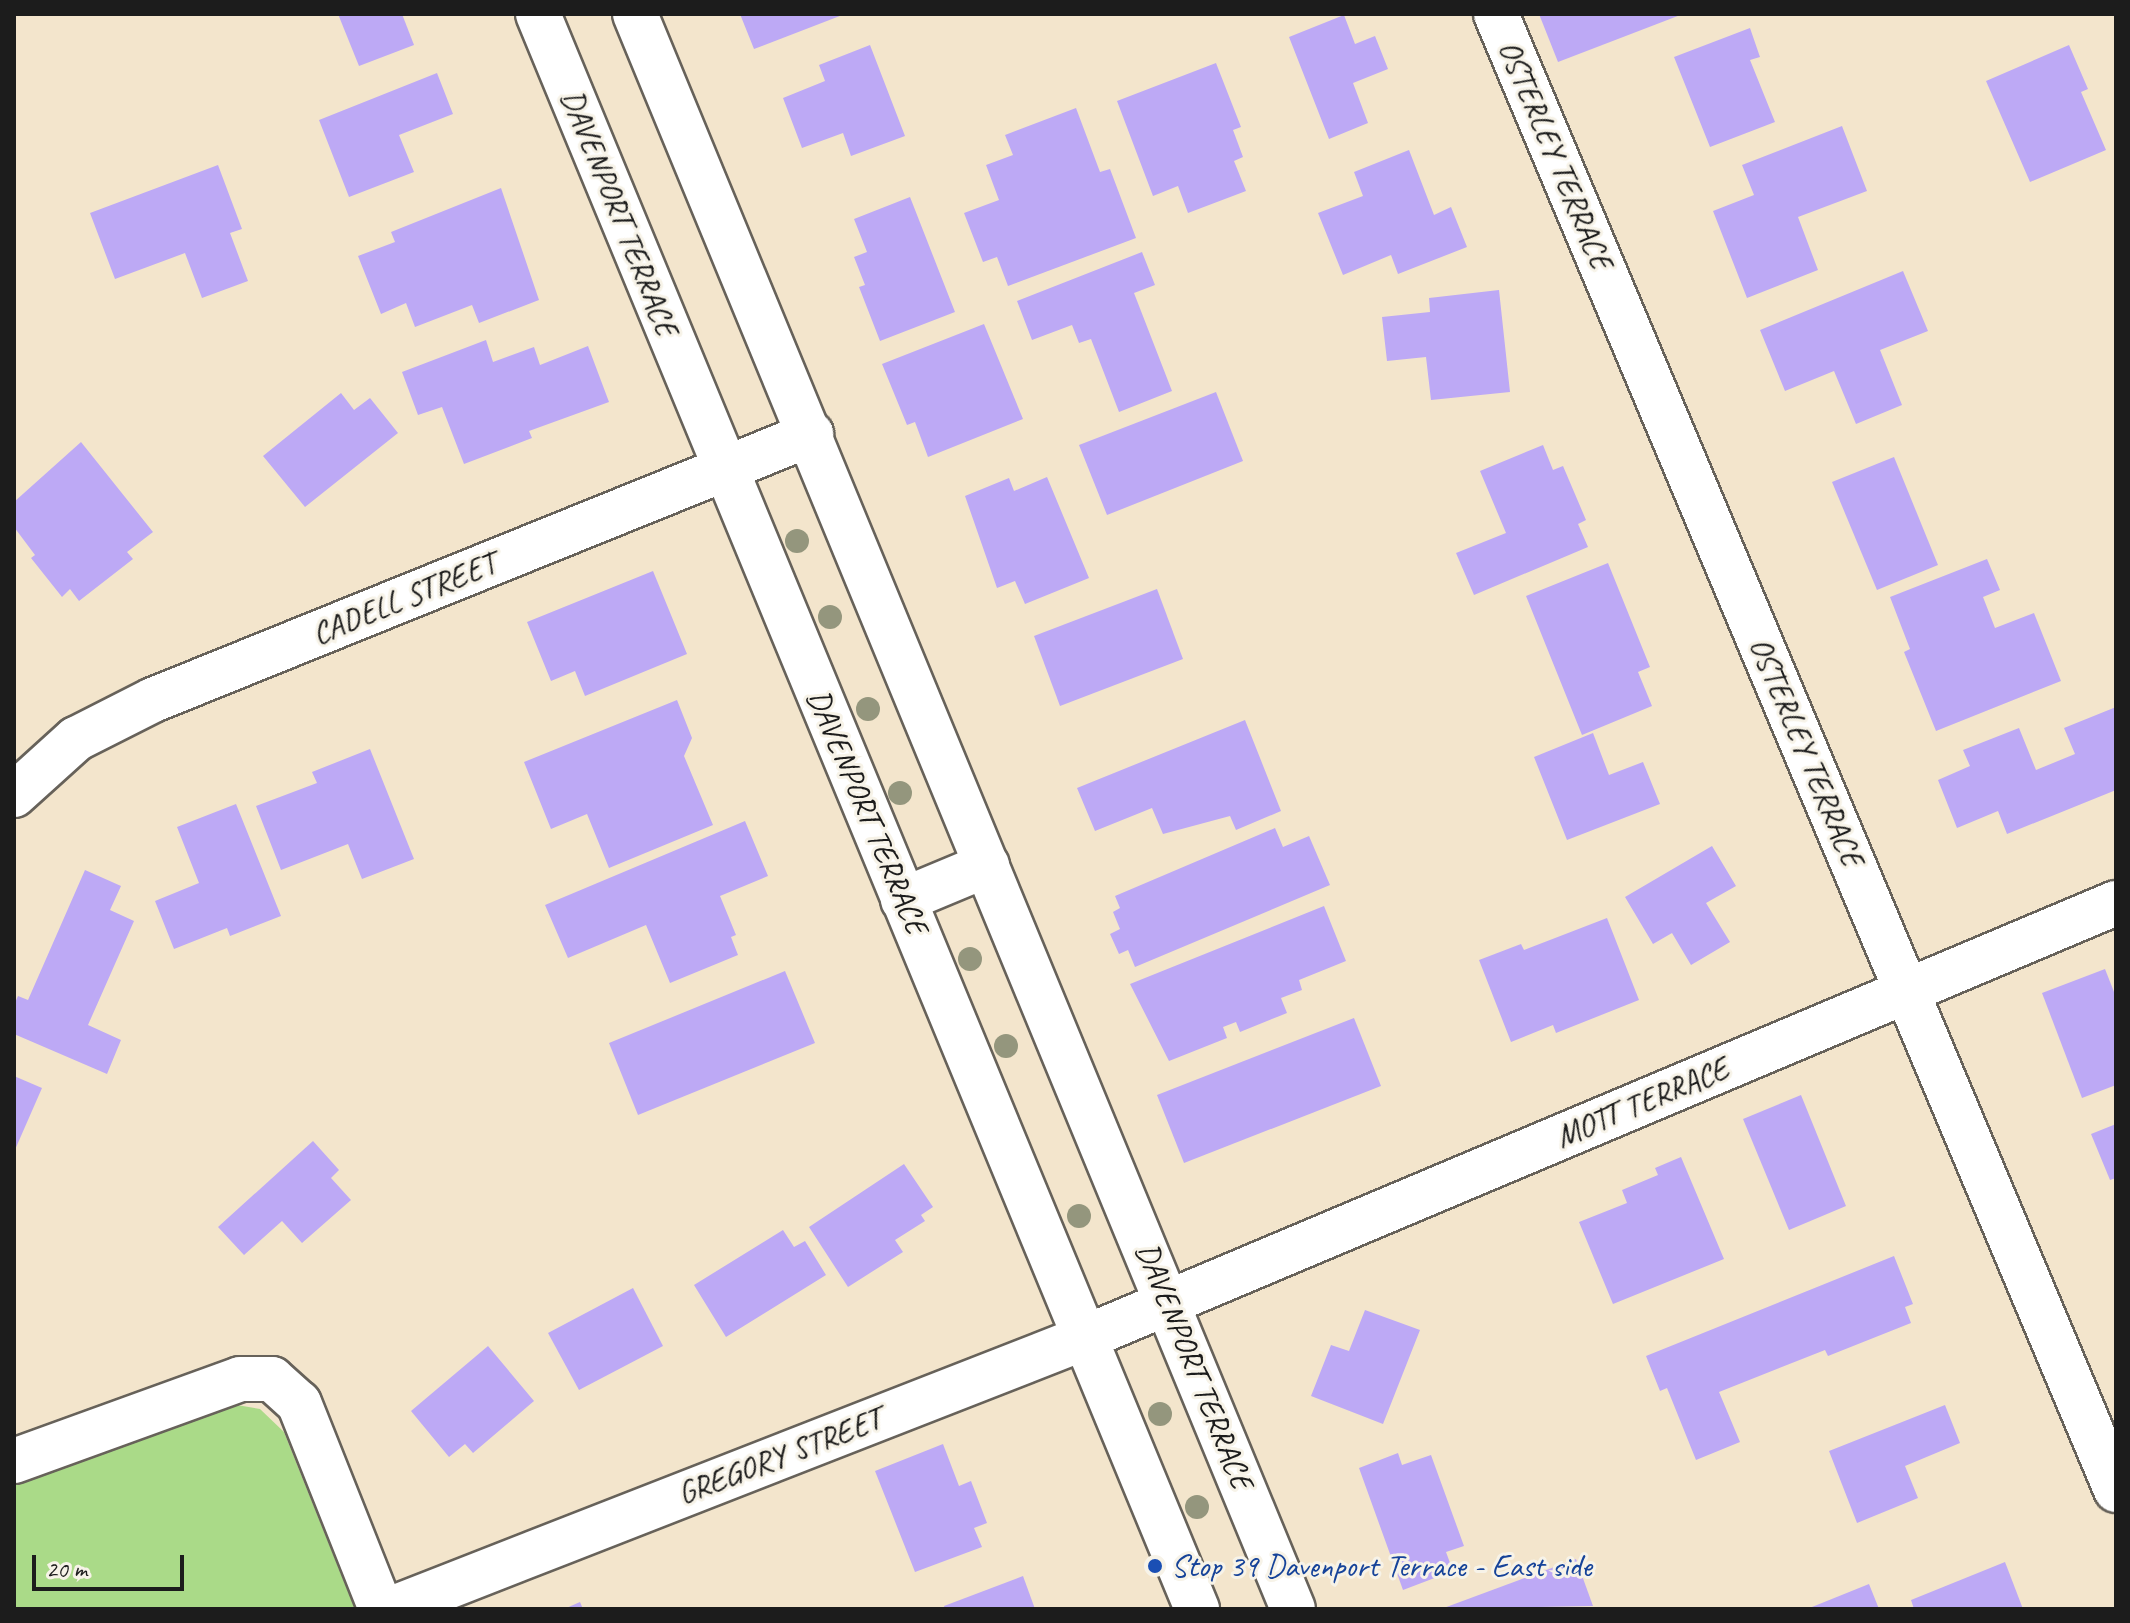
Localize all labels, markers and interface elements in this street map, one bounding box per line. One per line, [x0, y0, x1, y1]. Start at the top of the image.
street label: OSTERLEY TERRACE [1490, 36, 1620, 274]
street label: DAVENPORT TERRACE [552, 84, 686, 342]
street label: CADELL STREET [307, 545, 501, 653]
street label: OSTERLEY TERRACE [1741, 633, 1871, 871]
street label: DAVENPORT TERRACE [798, 684, 936, 940]
street label: MOTT TERRACE [1550, 1049, 1734, 1157]
street label: DAVENPORT TERRACE [1127, 1237, 1261, 1495]
street label: GREGORY STREET [673, 1400, 887, 1514]
scale bar [36, 1539, 188, 1589]
place label: Stop 39 Davenport Terrace - East side [1171, 1547, 1592, 1585]
text: 20 m [46, 1554, 87, 1584]
marker: Stop 39 Davenport Terrace - East side [1146, 1557, 1164, 1575]

